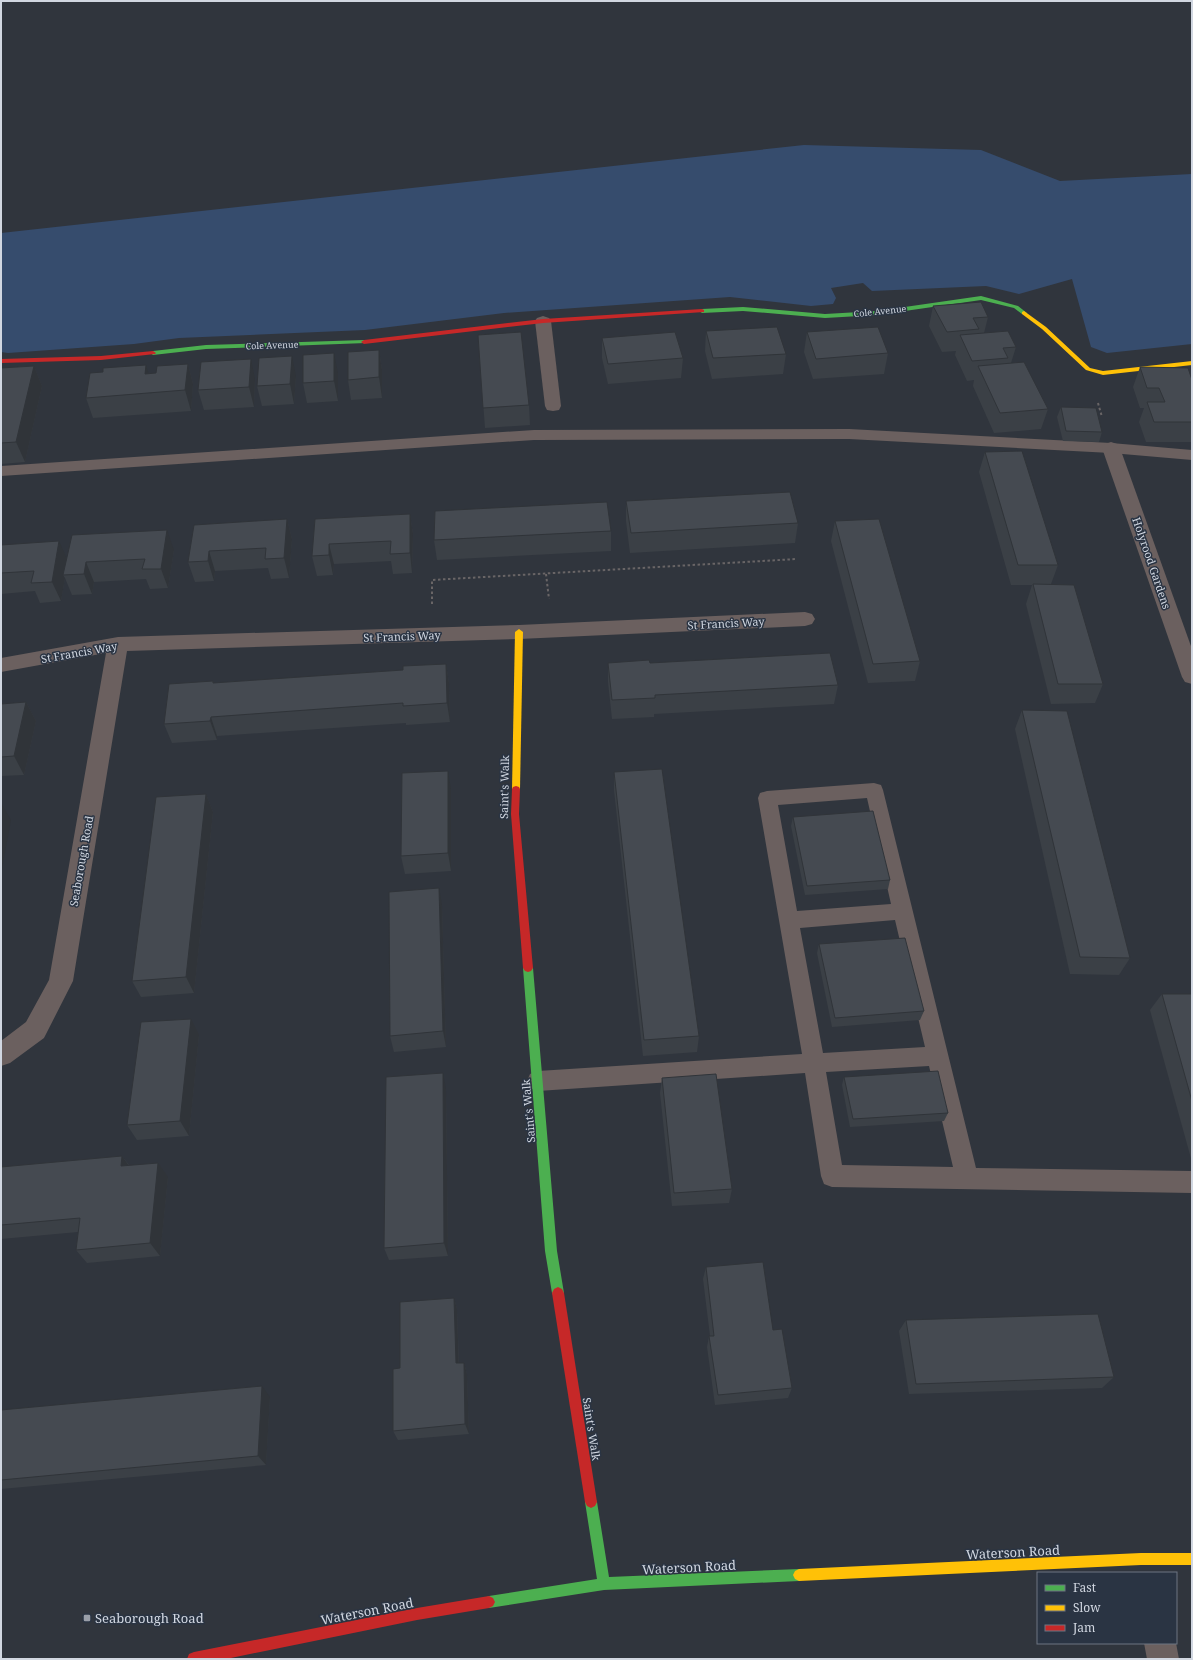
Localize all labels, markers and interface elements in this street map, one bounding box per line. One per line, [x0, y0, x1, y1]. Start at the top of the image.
street label: Cole Avenue [853, 302, 907, 320]
street label: Cole Avenue [245, 338, 299, 352]
street label: Holyrood Gardens [1129, 515, 1175, 611]
street label: St Francis Way [687, 613, 766, 633]
street label: St Francis Way [363, 627, 442, 645]
street label: St Francis Way [40, 638, 119, 666]
street label: Saint's Walk [496, 754, 512, 819]
street label: Seaborough Road [66, 814, 96, 908]
street label: Saint's Walk [518, 1078, 538, 1143]
street label: Saint's Walk [580, 1396, 604, 1462]
street label: Waterson Road [966, 1541, 1060, 1563]
street label: Waterson Road [642, 1556, 736, 1578]
legend [1037, 1572, 1177, 1644]
text: Fast [1073, 1579, 1096, 1596]
street label: Waterson Road [319, 1593, 415, 1629]
text: Slow [1073, 1599, 1101, 1616]
place label: Seaborough Road [95, 1609, 204, 1627]
marker: Seaborough Road [82, 1613, 92, 1623]
text: Jam [1072, 1619, 1095, 1636]

